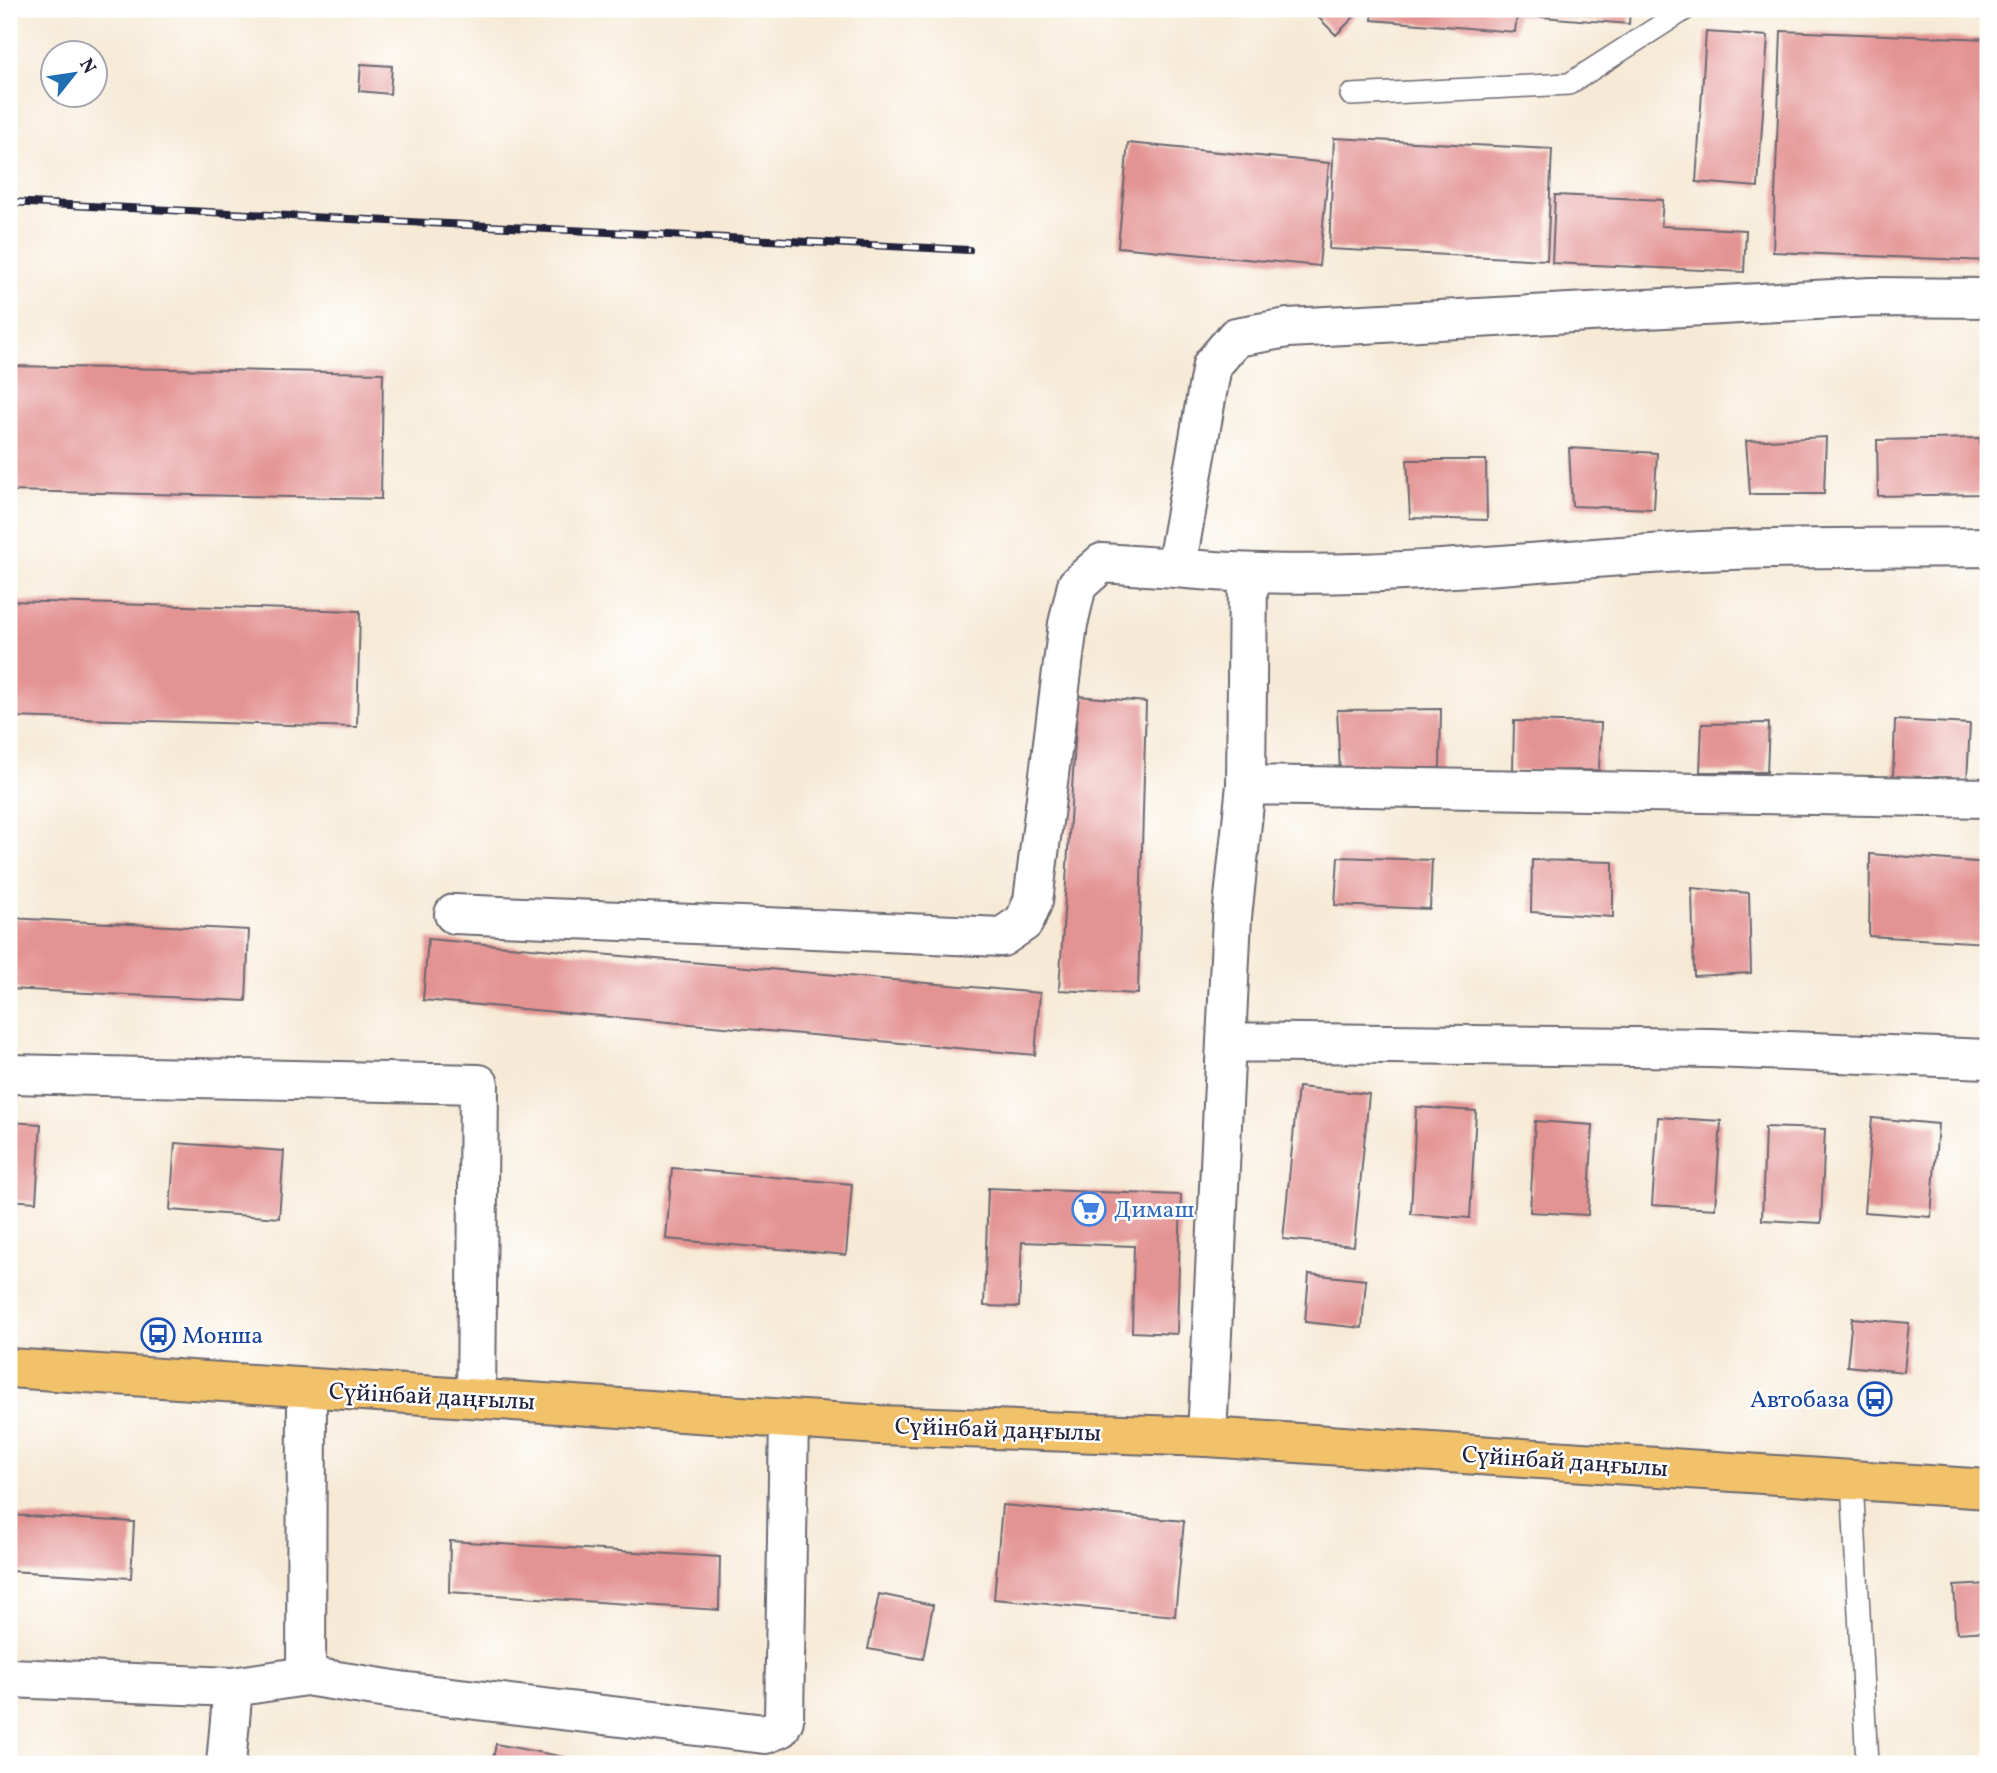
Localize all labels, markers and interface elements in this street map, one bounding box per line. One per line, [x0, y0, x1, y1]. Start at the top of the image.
north arrow [38, 38, 108, 108]
text: N [72, 54, 102, 79]
supermarket icon: Димаш [1070, 1190, 1108, 1228]
place label: Димаш [1114, 1194, 1194, 1228]
bus stop icon: Монша [139, 1316, 177, 1354]
place label: Монша [182, 1320, 263, 1354]
street label: Сүйінбай даңғылы [328, 1376, 536, 1420]
bus stop icon: Автобаза [1856, 1380, 1894, 1418]
place label: Автобаза [1750, 1384, 1850, 1418]
street label: Сүйінбай даңғылы [894, 1410, 1102, 1452]
street label: Сүйінбай даңғылы [1461, 1439, 1669, 1487]

